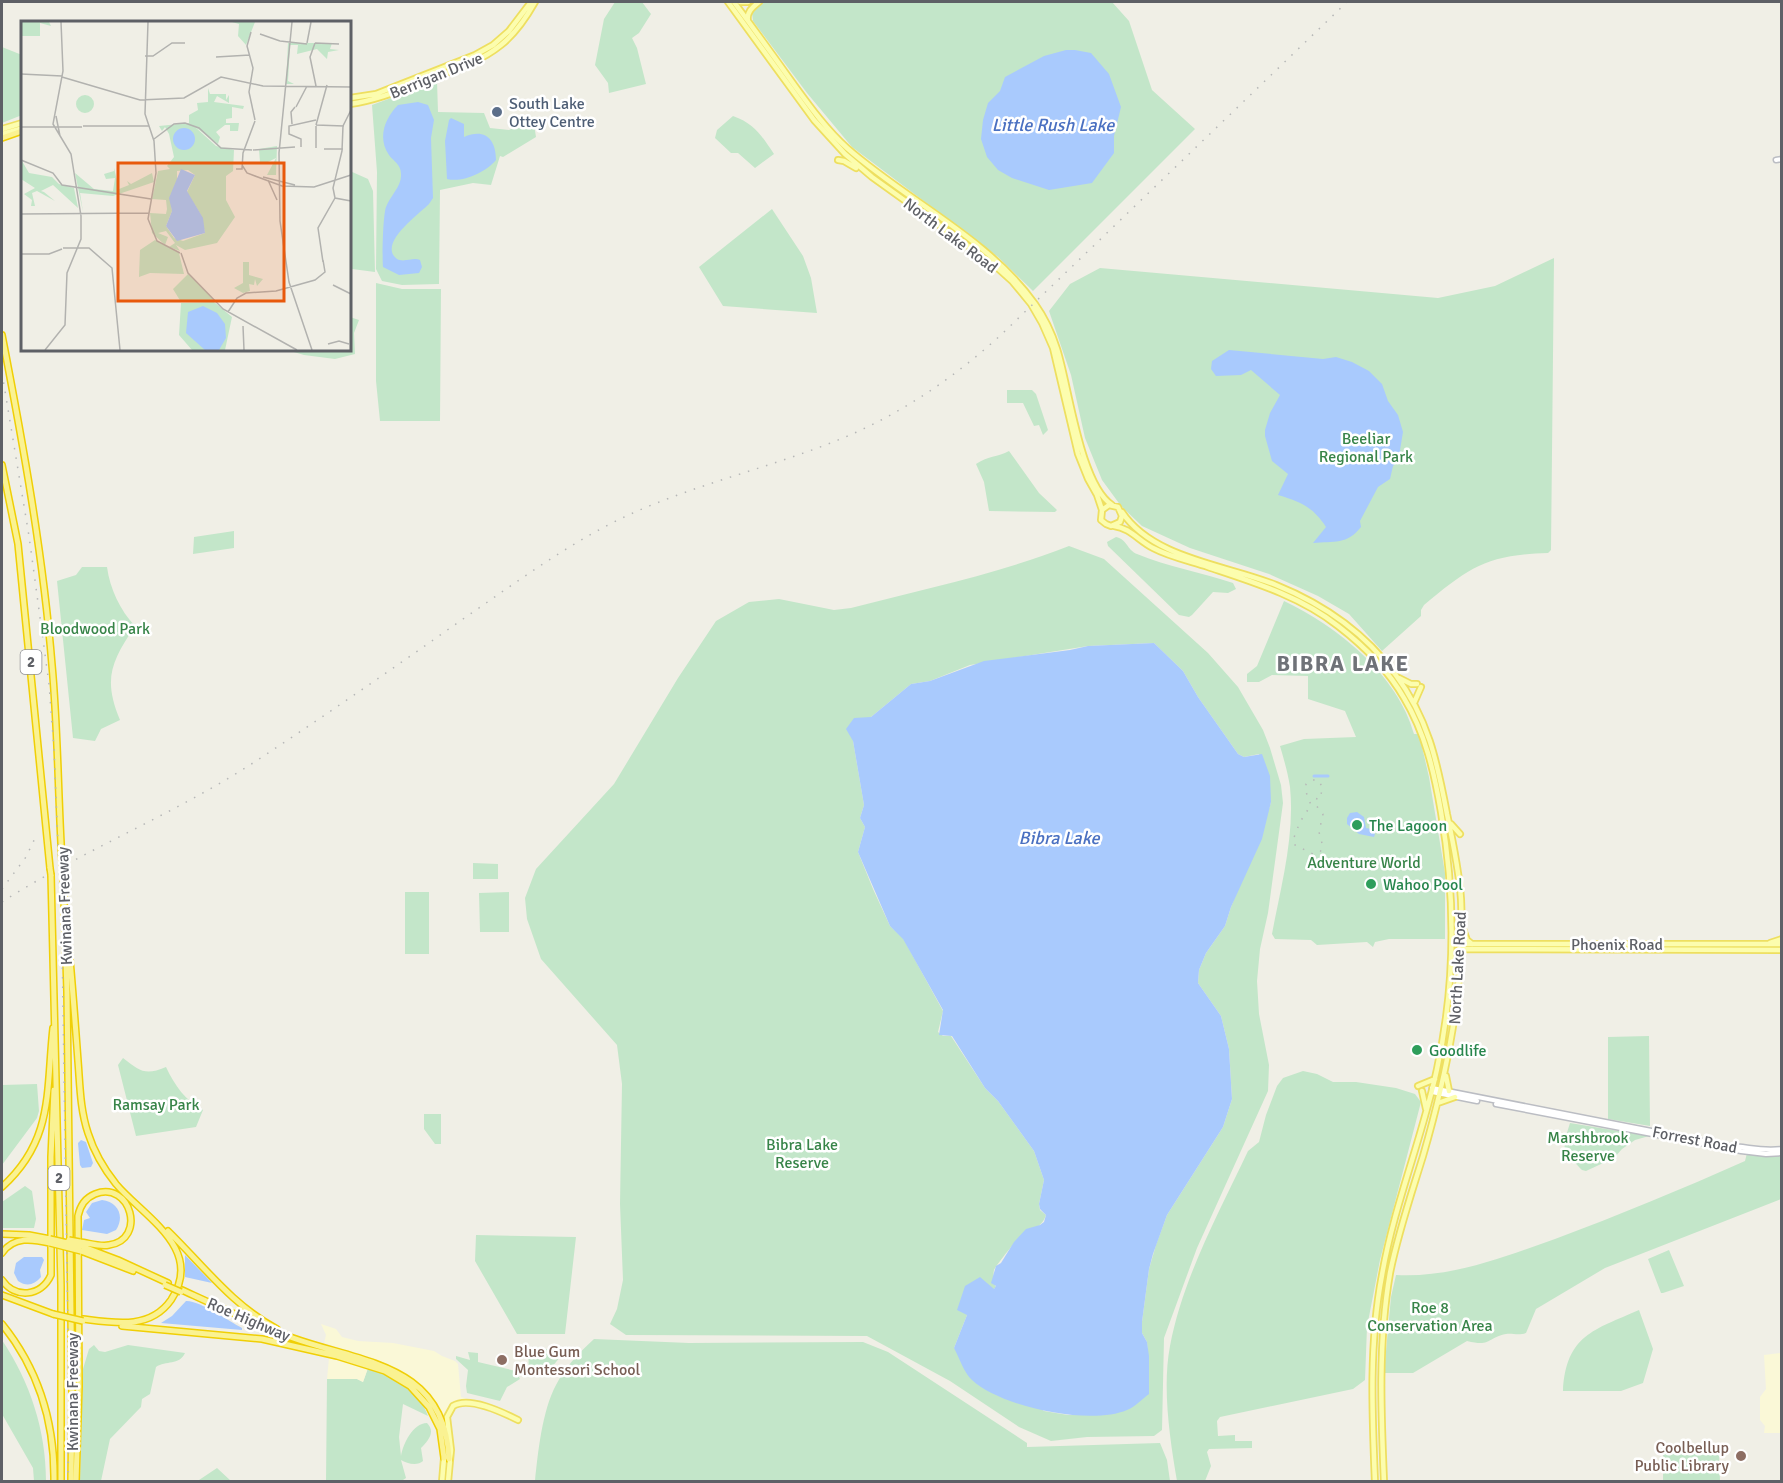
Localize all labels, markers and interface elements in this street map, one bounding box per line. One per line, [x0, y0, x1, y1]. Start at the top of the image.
inset map [21, 21, 351, 351]
street label: Berrigan Drive [387, 48, 486, 104]
place label: South Lake Ottey Centre [509, 94, 595, 132]
marker: South Lake Ottey Centre [490, 105, 504, 119]
water label: Little Rush Lake [992, 114, 1115, 136]
street label: North Lake Road [899, 194, 1002, 278]
park label: Beeliar Regional Park [1319, 429, 1413, 467]
park label: Bloodwood Park [40, 619, 150, 639]
road number: 2 [20, 650, 42, 674]
district label: BIBRA LAKE [1276, 650, 1410, 677]
place label: The Lagoon [1369, 816, 1447, 836]
marker: The Lagoon [1350, 818, 1364, 832]
water label: Bibra Lake [1019, 827, 1100, 849]
street label: Kwinana Freeway [53, 846, 77, 966]
park label: Adventure World [1307, 853, 1421, 873]
place label: Wahoo Pool [1383, 875, 1463, 895]
marker: Wahoo Pool [1364, 877, 1378, 891]
street label: North Lake Road [1445, 911, 1471, 1025]
street label: Phoenix Road [1571, 935, 1663, 955]
place label: Goodlife [1429, 1041, 1487, 1061]
marker: Goodlife [1410, 1043, 1424, 1057]
park label: Ramsay Park [112, 1095, 200, 1115]
street label: Forrest Road [1651, 1122, 1739, 1158]
park label: Marshbrook Reserve [1547, 1128, 1629, 1166]
park label: Bibra Lake Reserve [766, 1135, 838, 1173]
road number: 2 [48, 1166, 70, 1190]
street label: Roe Highway [204, 1294, 294, 1347]
park label: Roe 8 Conservation Area [1367, 1298, 1493, 1336]
street label: Kwinana Freeway [63, 1332, 83, 1451]
place label: Blue Gum Montessori School [514, 1342, 641, 1380]
marker: Blue Gum Montessori School [495, 1353, 509, 1367]
place label: Coolbellup Public Library [1634, 1438, 1730, 1476]
marker: Coolbellup Public Library [1734, 1449, 1748, 1463]

